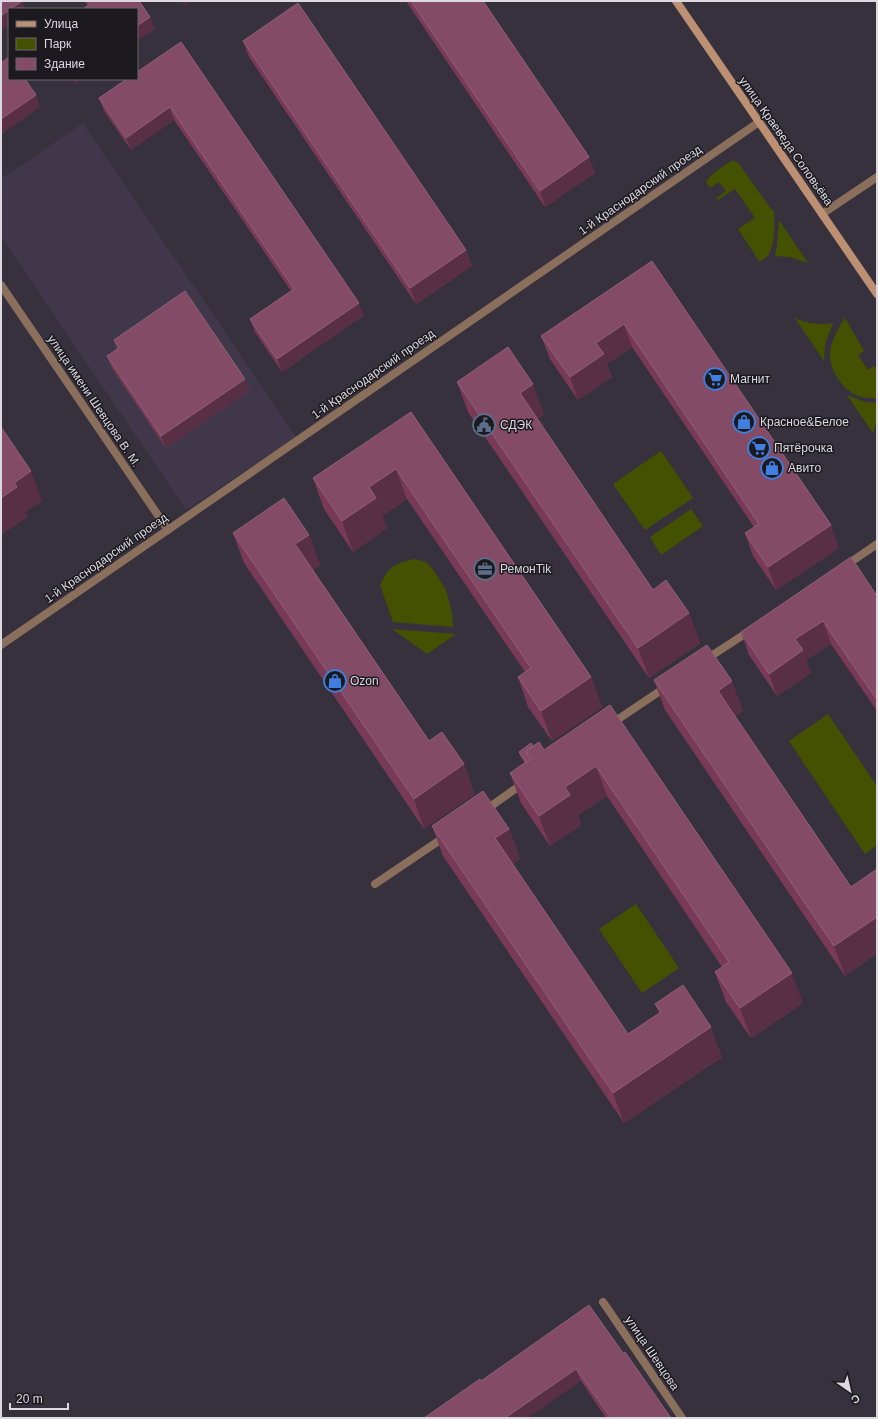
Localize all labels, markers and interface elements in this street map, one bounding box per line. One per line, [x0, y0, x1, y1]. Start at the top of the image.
legend [8, 8, 138, 80]
text: Улица [44, 17, 78, 31]
text: Парк [44, 37, 72, 51]
text: Здание [44, 57, 85, 71]
street label: улица Краеведа Соловьёва [736, 74, 836, 208]
street label: 1-й Краснодарский проезд [576, 142, 704, 238]
street label: 1-й Краснодарский проезд [309, 326, 437, 422]
street label: улица имени Шевцова В. М. [44, 332, 144, 470]
supermarket icon: Магнит [702, 366, 728, 392]
place label: Магнит [730, 372, 771, 386]
shop icon: Красное&Белое [731, 409, 757, 435]
public building icon: СДЭК [471, 412, 497, 438]
place label: Красное&Белое [760, 415, 849, 429]
place label: СДЭК [500, 418, 532, 432]
supermarket icon: Пятёрочка [746, 435, 772, 461]
place label: Пятёрочка [774, 441, 833, 455]
shop icon: Авито [759, 455, 785, 481]
place label: Авито [788, 461, 821, 475]
street label: 1-й Краснодарский проезд [42, 510, 170, 606]
office icon: РемонTik [472, 556, 498, 582]
place label: РемонTik [500, 562, 552, 576]
shop icon: Ozon [322, 668, 348, 694]
place label: Ozon [350, 674, 379, 688]
street label: улица Шевцова [622, 1313, 682, 1393]
north arrow [830, 1371, 870, 1411]
scale bar [10, 1385, 68, 1411]
text: 20 m [16, 1392, 43, 1406]
text: С [849, 1392, 862, 1407]

